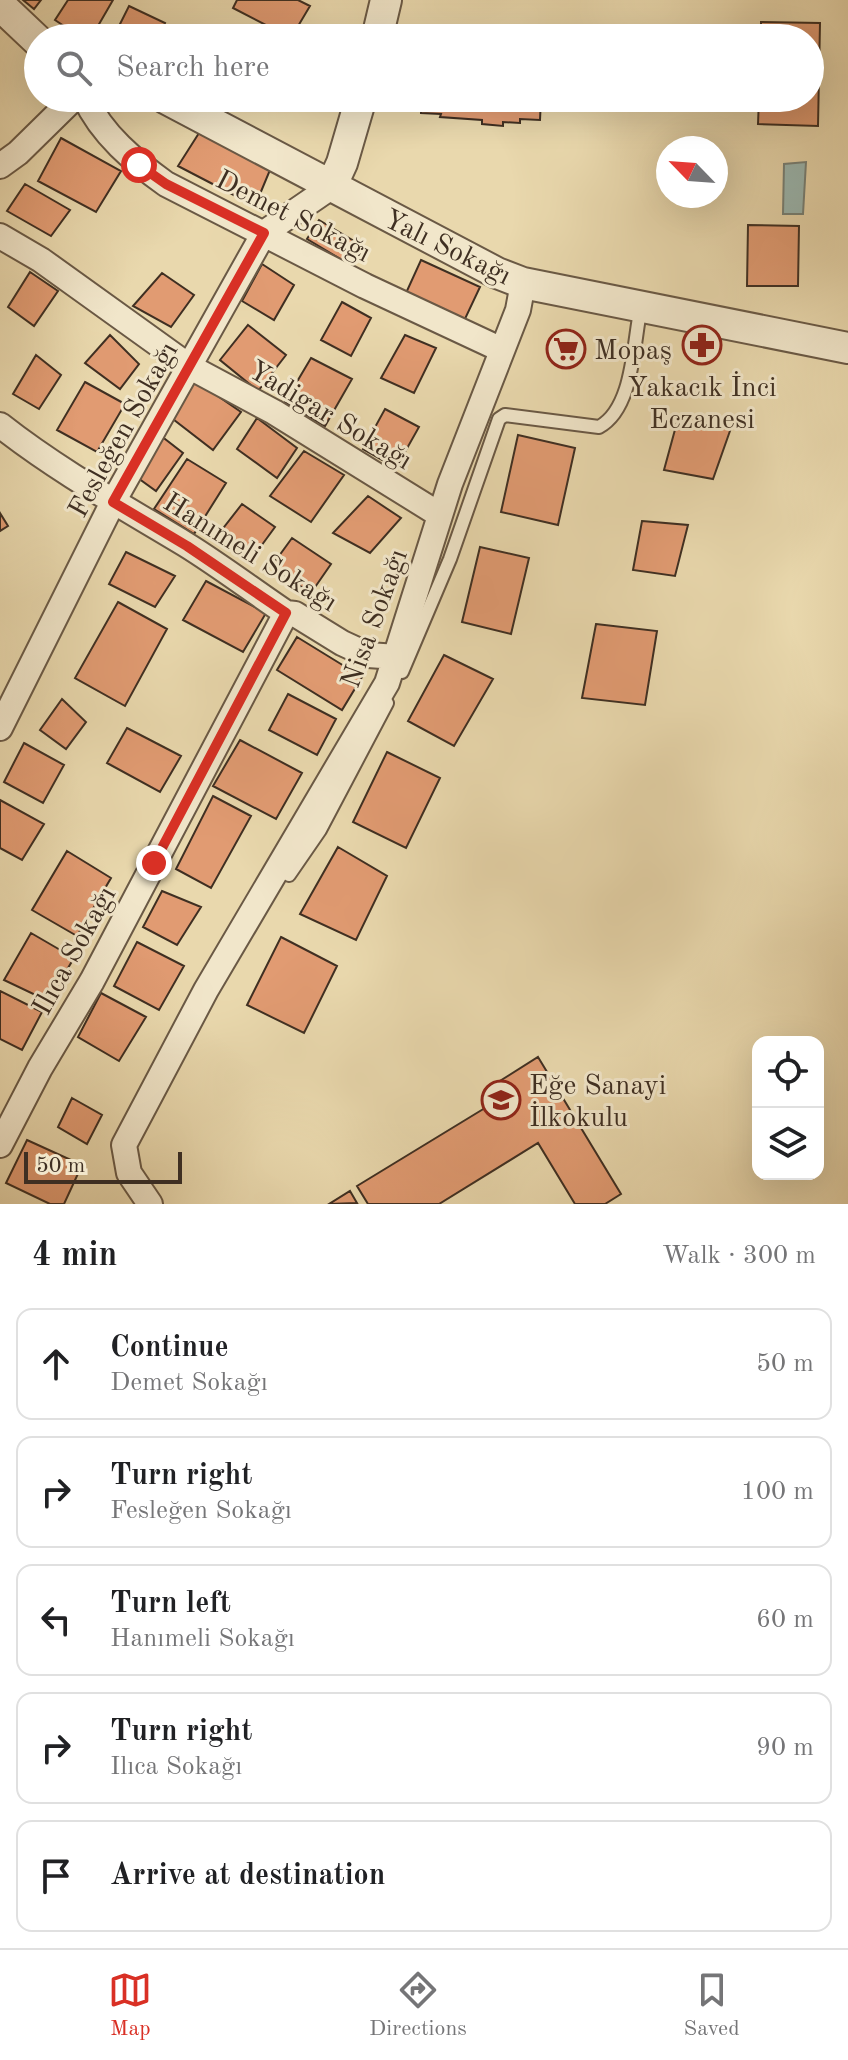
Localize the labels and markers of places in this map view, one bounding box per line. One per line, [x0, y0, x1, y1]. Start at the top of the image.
pharmacy icon: Yakacık İnci Eczanesi [681, 324, 723, 366]
supermarket icon: Mopaş [545, 328, 587, 370]
place label: Mopaş [594, 338, 672, 366]
place label: Yakacık İnci Eczanesi [628, 371, 776, 435]
place label: Eğe Sanayi İlkokulu [529, 1073, 666, 1133]
school or university icon: Eğe Sanayi İlkokulu [480, 1079, 522, 1121]

